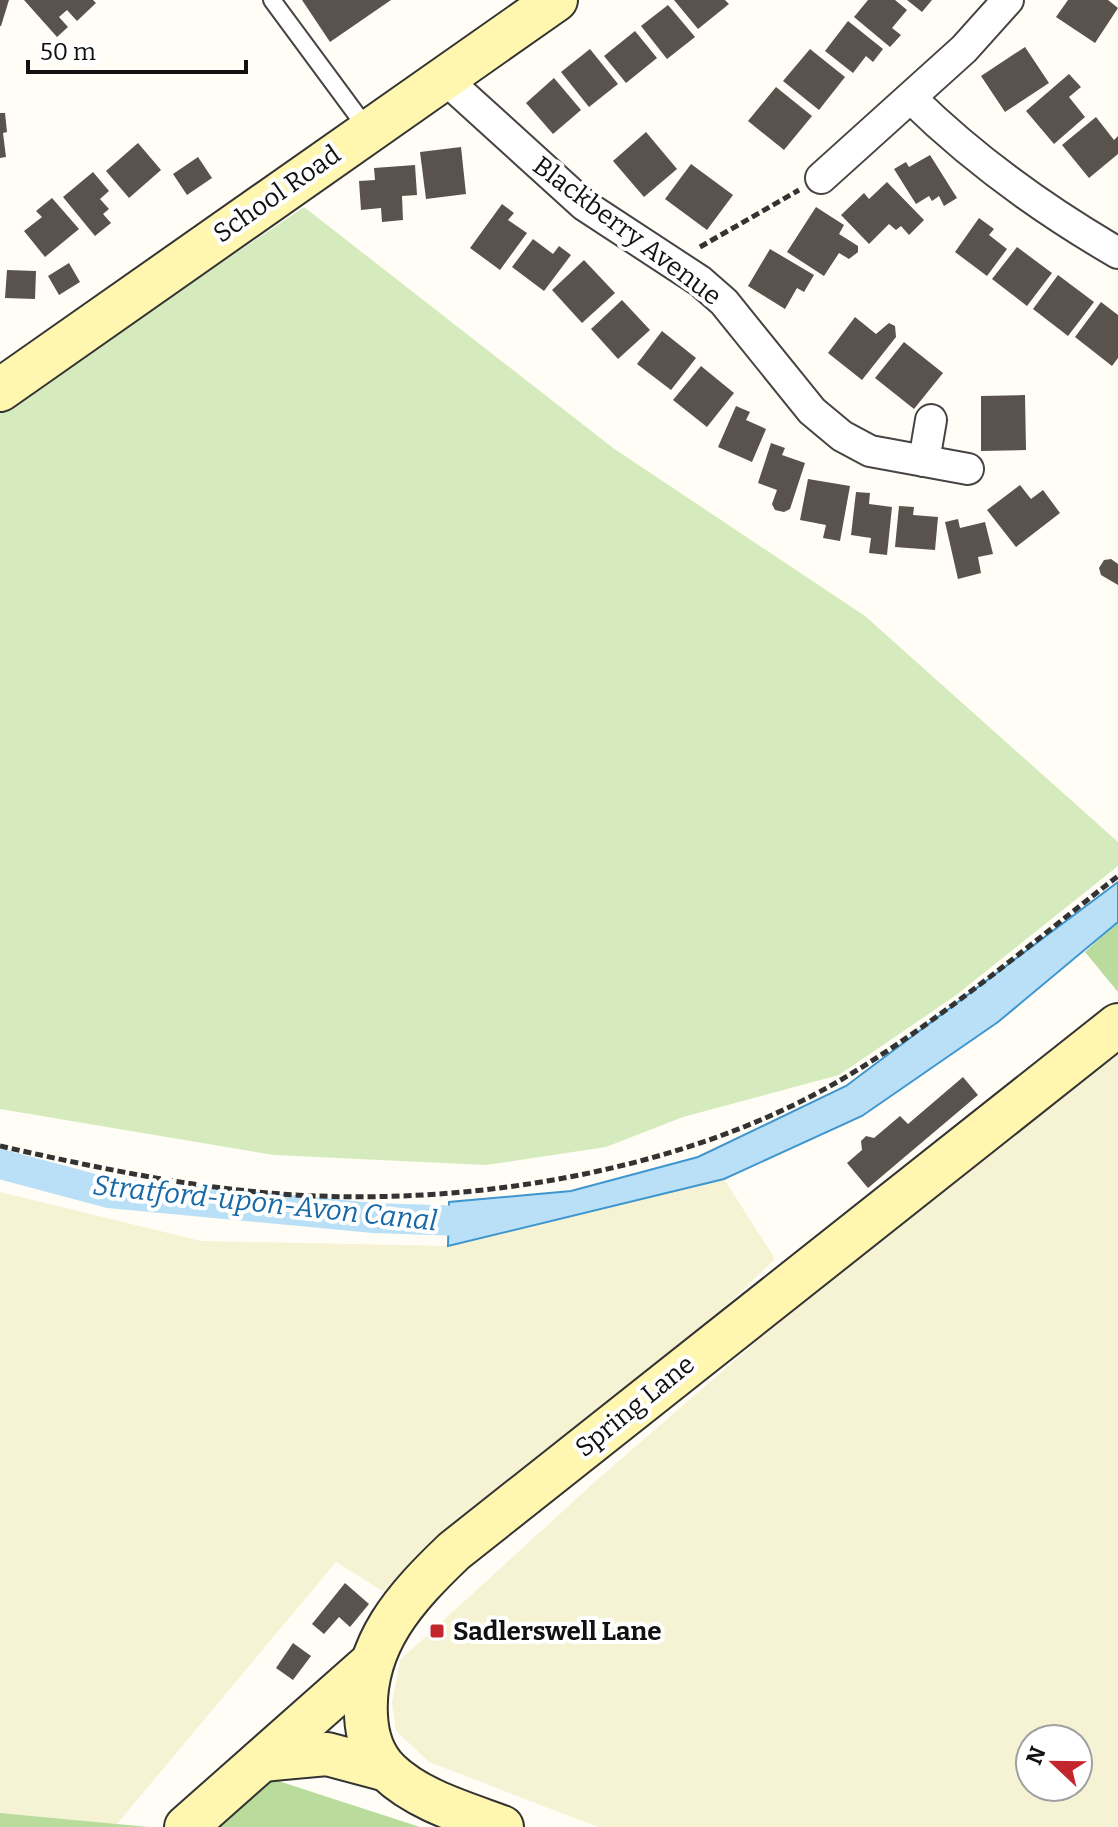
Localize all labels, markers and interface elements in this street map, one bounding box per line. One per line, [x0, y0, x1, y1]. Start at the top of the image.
scale bar [28, 24, 246, 74]
text: 50 m [40, 38, 96, 66]
street label: School Road [207, 139, 347, 249]
street label: Blackberry Avenue [527, 150, 727, 312]
water label: Stratford-upon-Avon Canal [91, 1169, 439, 1237]
street label: Spring Lane [569, 1349, 701, 1463]
place label: Sadlerswell Lane [453, 1616, 662, 1647]
marker: Sadlerswell Lane [428, 1622, 446, 1640]
north arrow [1014, 1723, 1094, 1803]
text: N [1020, 1743, 1052, 1769]

